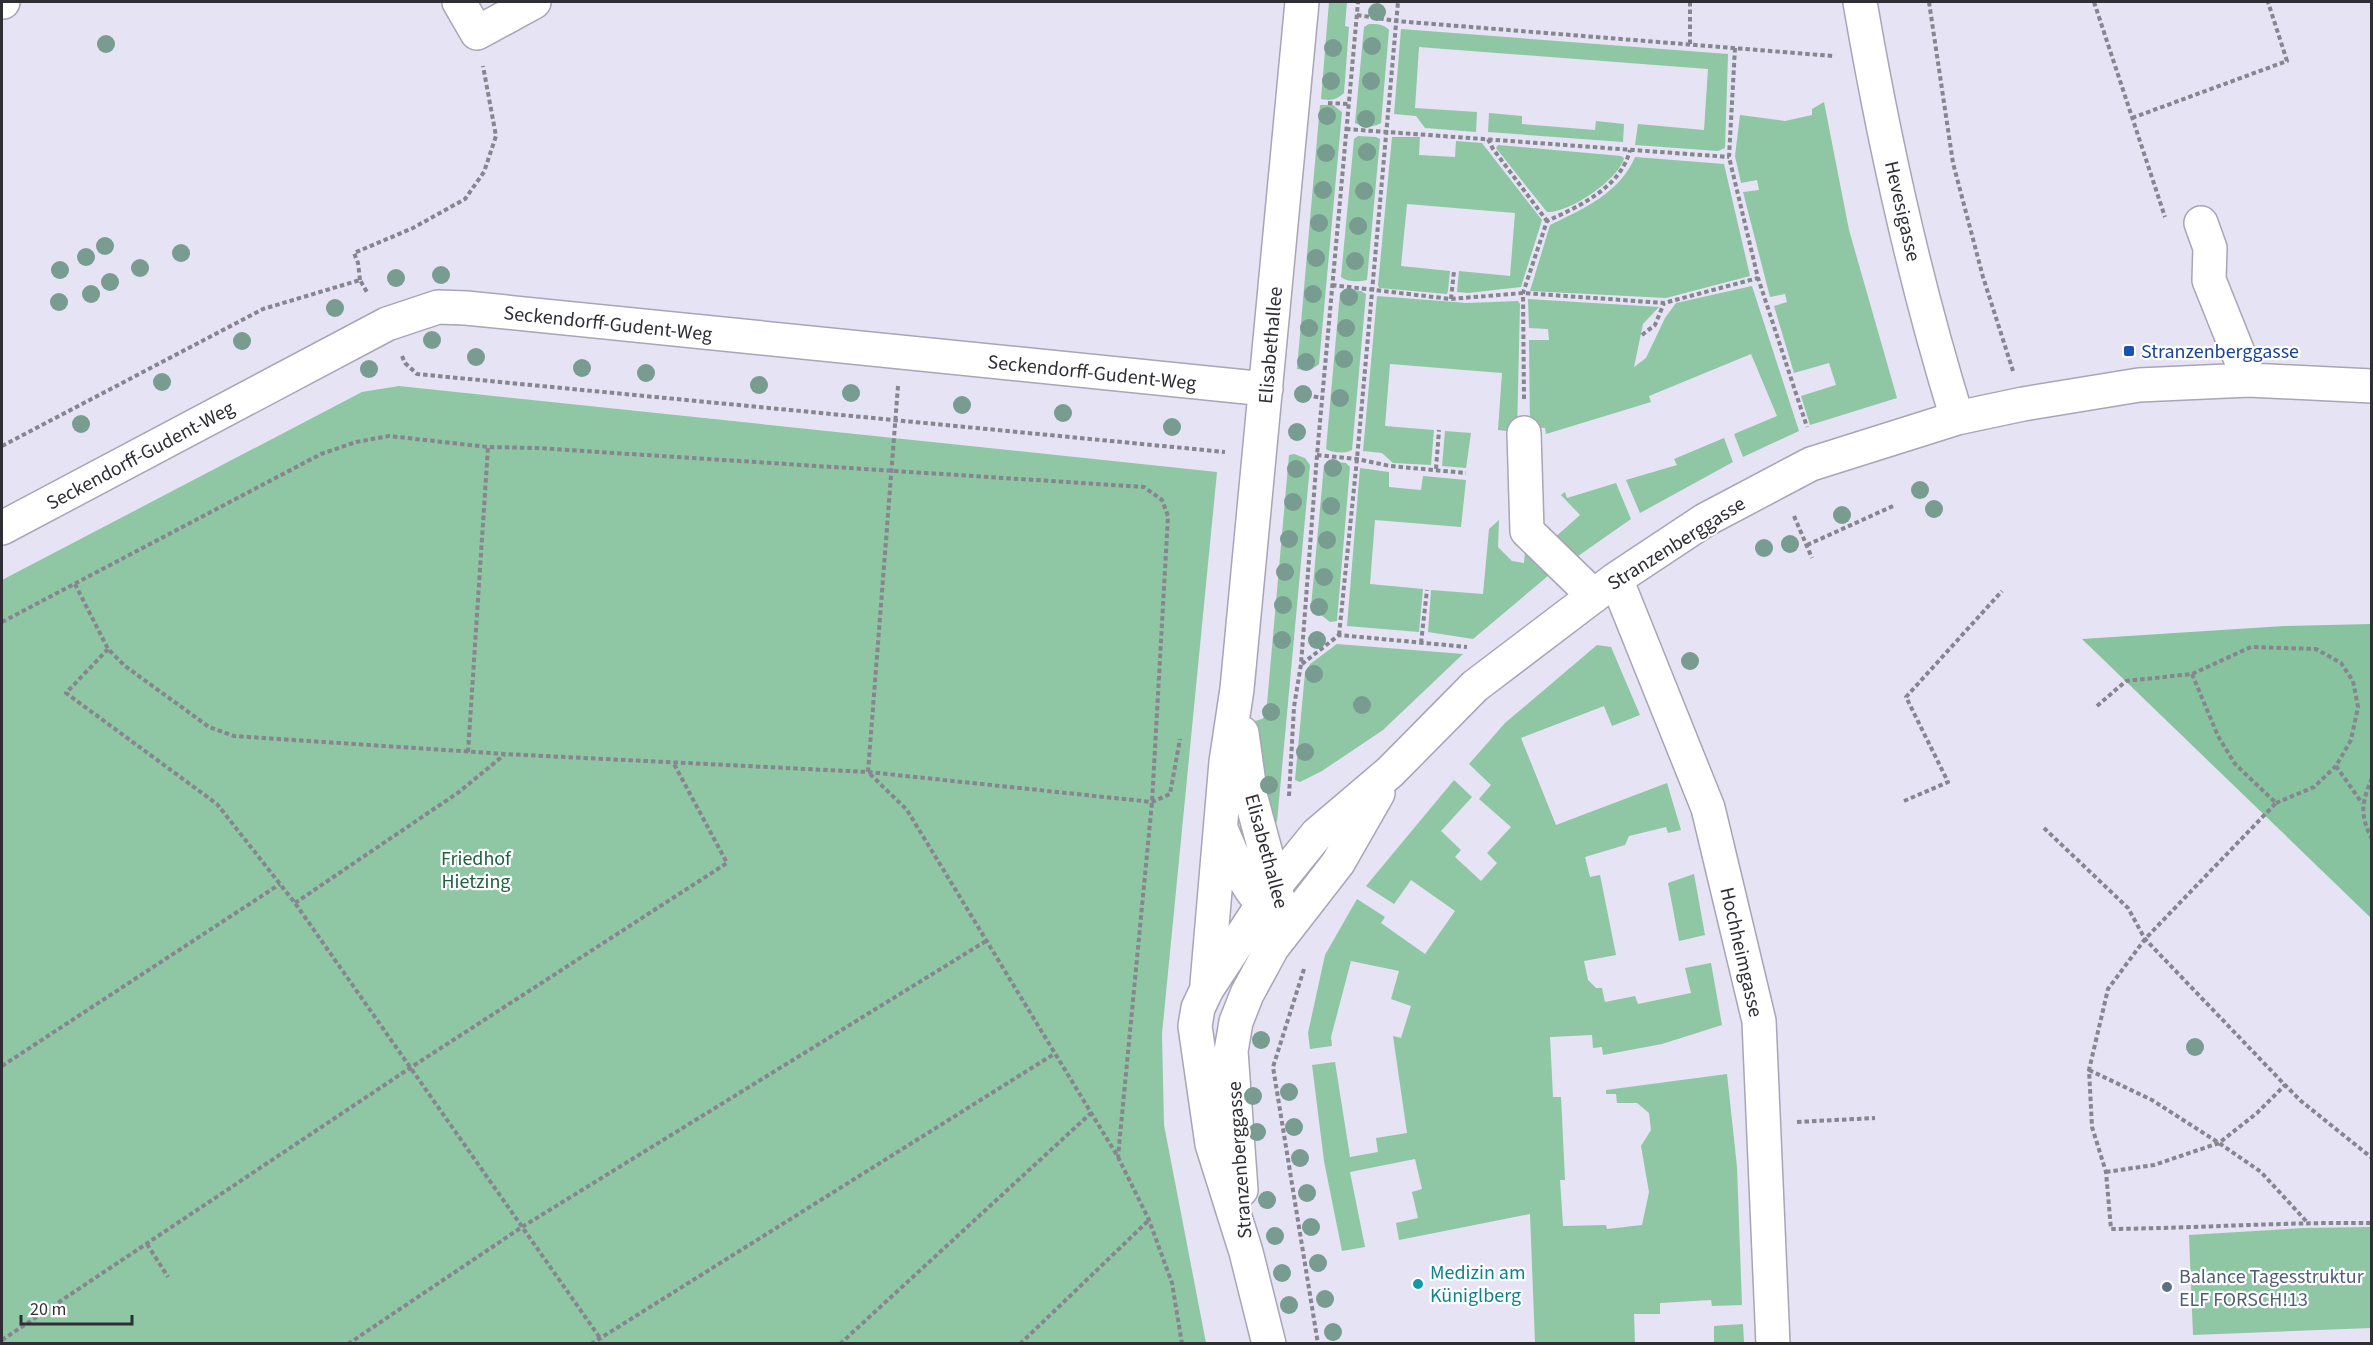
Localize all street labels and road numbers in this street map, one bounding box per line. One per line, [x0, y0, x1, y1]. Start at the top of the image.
street label: Hevesigasse [1877, 158, 1927, 264]
street label: Elisabethallee [1252, 285, 1290, 405]
street label: Seckendorff-Gudent-Weg [502, 299, 714, 349]
street label: Seckendorff-Gudent-Weg [986, 348, 1198, 398]
street label: Seckendorff-Gudent-Weg [41, 394, 240, 517]
street label: Stranzenberggasse [1602, 490, 1751, 598]
street label: Elisabethallee [1237, 791, 1295, 912]
street label: Hochheimgasse [1712, 884, 1770, 1020]
street label: Stranzenberggasse [1221, 1080, 1259, 1240]

